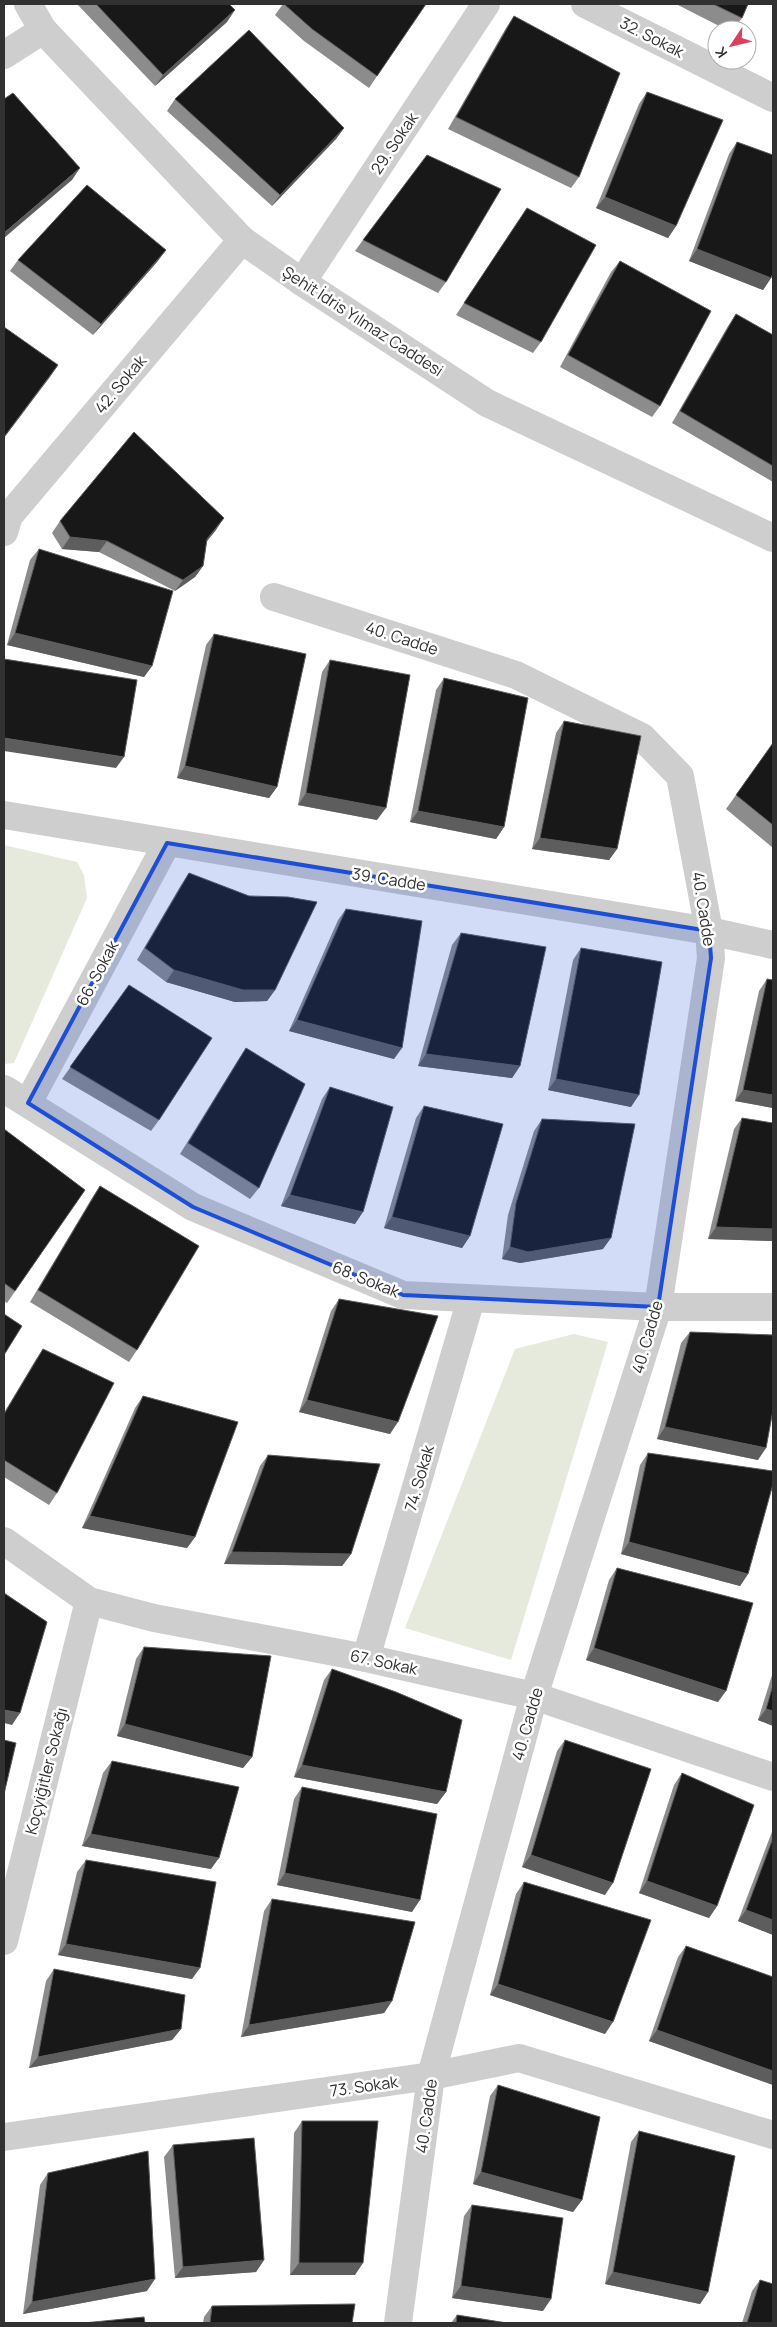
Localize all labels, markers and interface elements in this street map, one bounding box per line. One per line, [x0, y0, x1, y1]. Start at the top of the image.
street label: 32. Sokak [616, 11, 689, 63]
north arrow [707, 20, 757, 70]
text: K [710, 43, 731, 62]
street label: 29. Sokak [365, 107, 423, 178]
street label: Şehit İdris Yılmaz Caddesi [278, 261, 448, 381]
street label: 42. Sokak [89, 349, 152, 418]
street label: 40. Cadde [363, 616, 441, 660]
street label: 39. Cadde [351, 862, 427, 896]
street label: 40. Cadde [687, 870, 721, 948]
street label: 66. Sokak [71, 935, 124, 1010]
street label: 68. Sokak [329, 1256, 404, 1303]
street label: 40. Cadde [626, 1298, 668, 1376]
street label: 74. Sokak [399, 1441, 439, 1514]
street label: 67. Sokak [348, 1644, 421, 1680]
street label: 40. Cadde [506, 1685, 548, 1763]
street label: Koçyiğitler Sokağı [20, 1705, 72, 1837]
street label: 73. Sokak [329, 2070, 400, 2102]
street label: 40. Cadde [410, 2077, 442, 2155]

